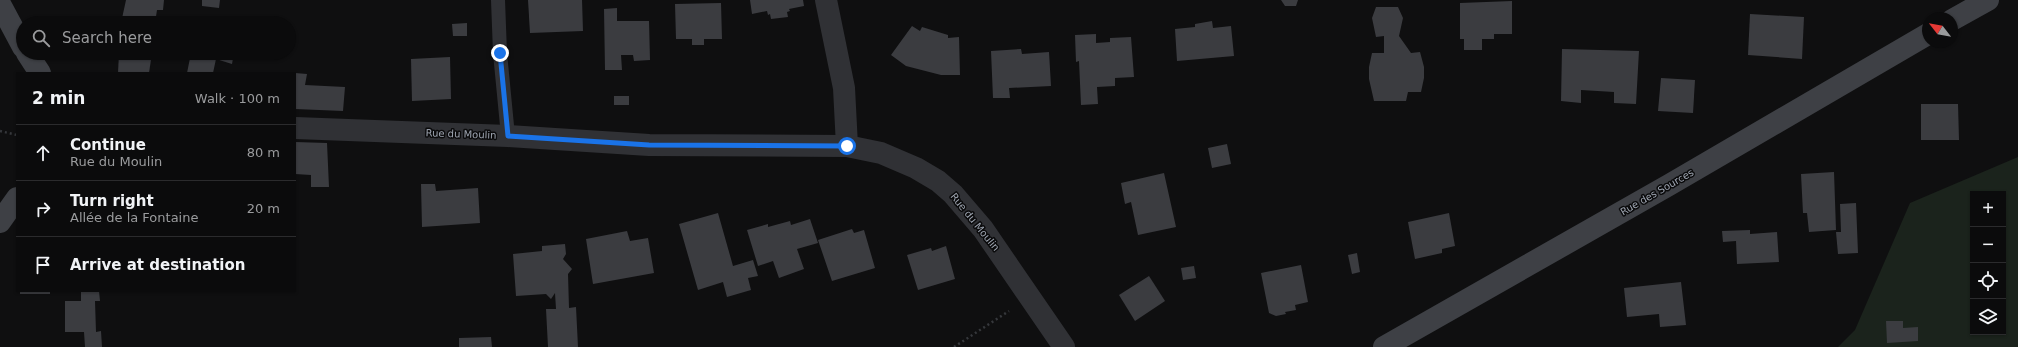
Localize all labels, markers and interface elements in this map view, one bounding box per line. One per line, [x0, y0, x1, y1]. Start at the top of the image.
north arrow [1922, 12, 1958, 48]
search box [16, 16, 296, 60]
icon: search [30, 27, 52, 49]
text: Search here [62, 29, 152, 47]
route end [491, 44, 509, 62]
text: 2 min [32, 88, 85, 108]
text: Walk · 100 m [195, 91, 280, 106]
street label: Rue du Moulin [425, 127, 497, 141]
text: Continue [70, 136, 146, 154]
route start [838, 137, 856, 155]
icon: ahead [32, 142, 54, 164]
text: 80 m [247, 145, 280, 160]
text: Rue du Moulin [70, 154, 162, 169]
street label: Rue des Sources [1618, 167, 1696, 217]
street label: Rue du Moulin [948, 191, 1002, 253]
map controls [1970, 191, 2006, 335]
button: + [1970, 191, 2006, 227]
text: Turn right [70, 192, 154, 210]
icon: right [32, 198, 54, 220]
text: 20 m [247, 201, 280, 216]
text: Allée de la Fontaine [70, 210, 198, 225]
button: − [1970, 227, 2006, 263]
icon: arrive [32, 254, 54, 276]
text: Arrive at destination [70, 256, 245, 274]
button: locate [1970, 263, 2006, 299]
button: layers [1970, 299, 2006, 335]

